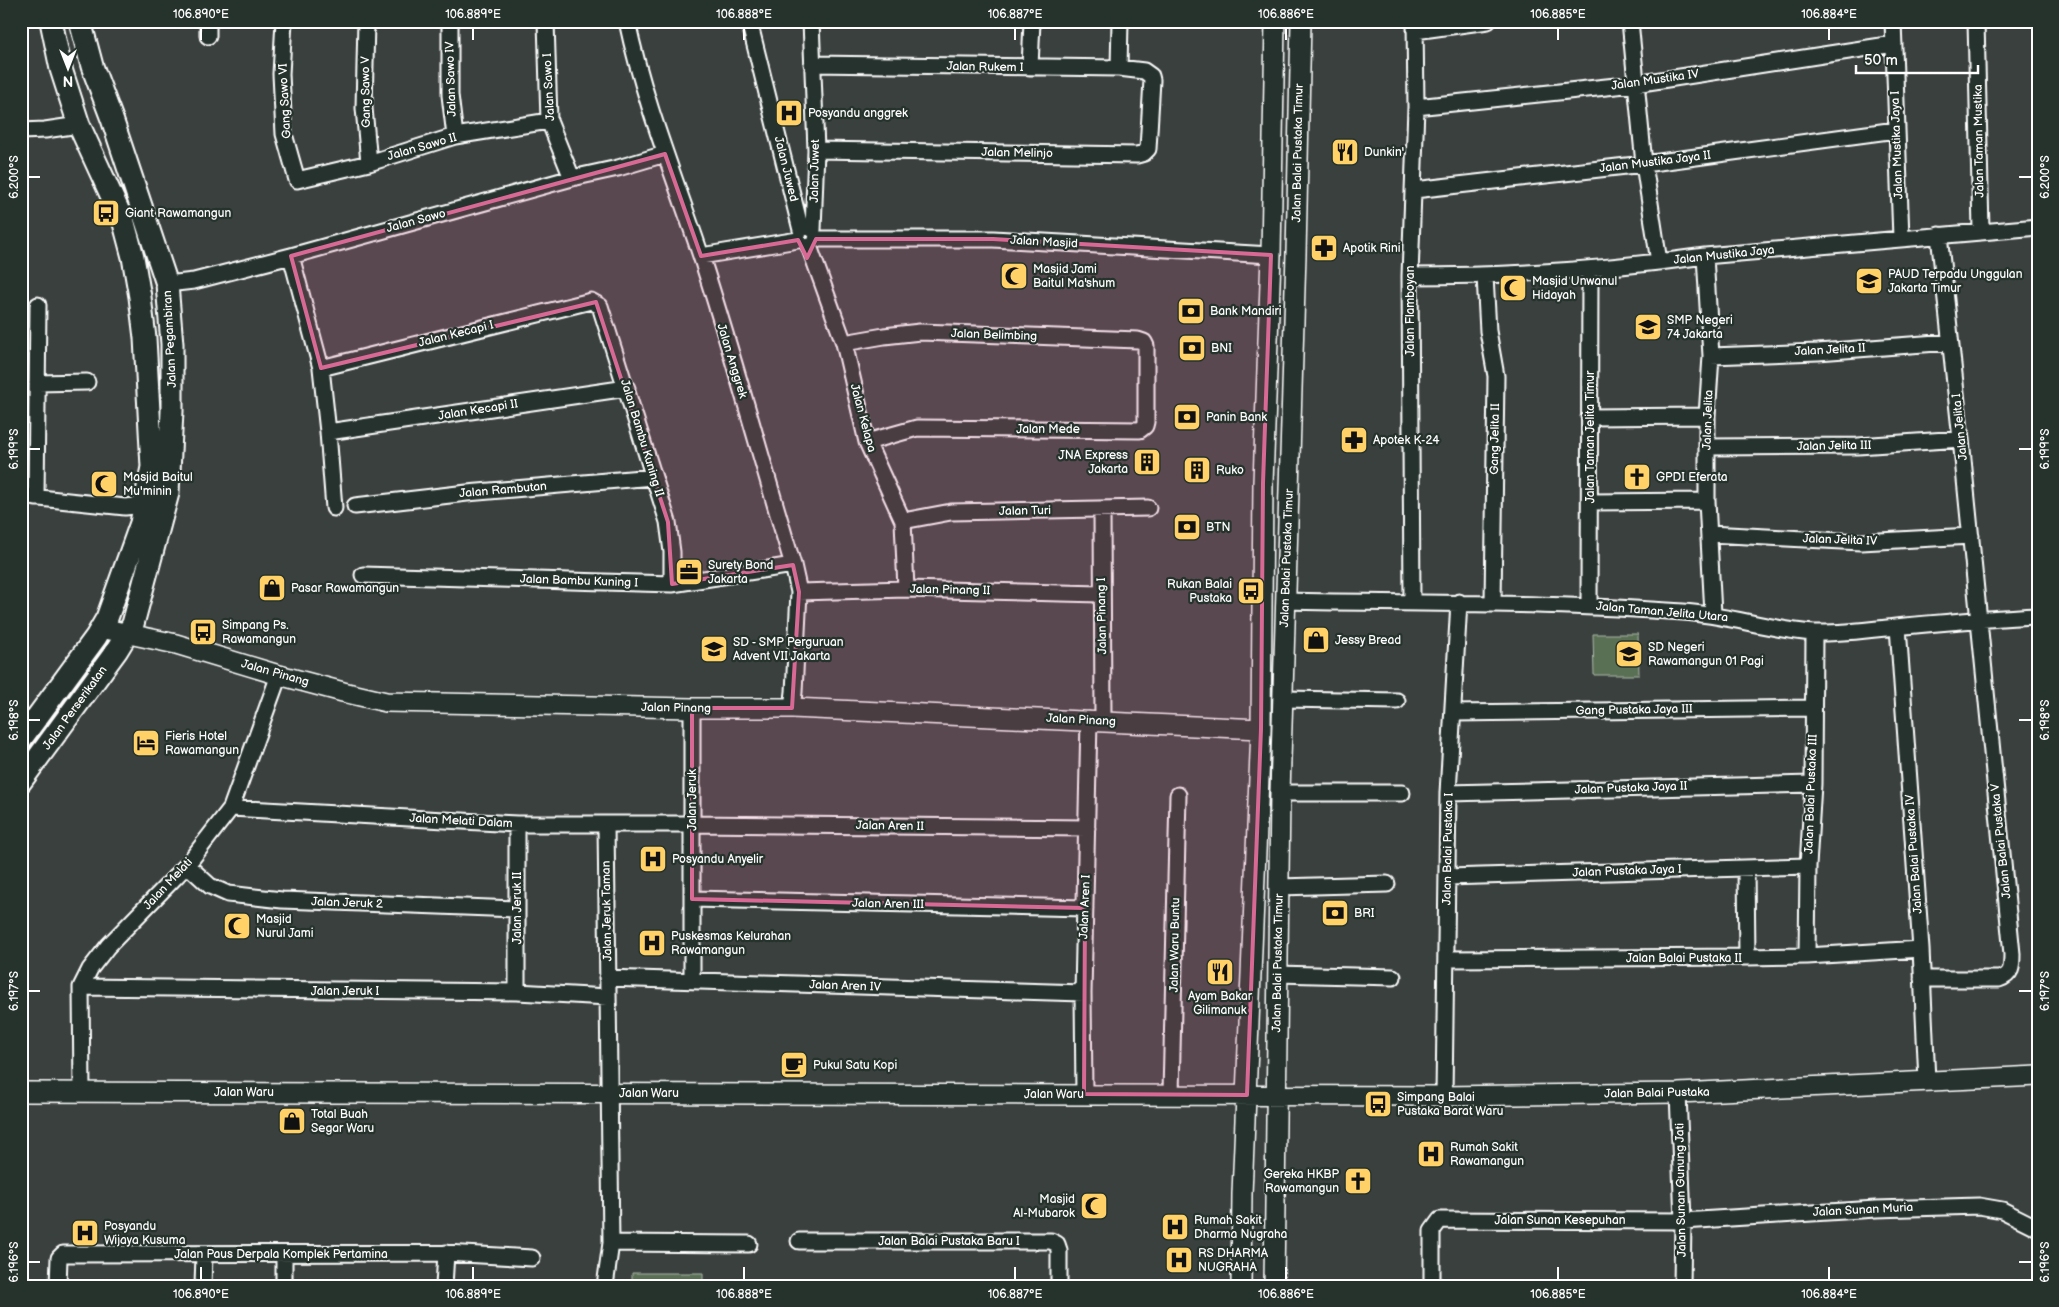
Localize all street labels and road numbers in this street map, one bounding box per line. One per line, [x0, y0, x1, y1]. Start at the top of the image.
street label: Jalan Sawo IV [442, 41, 460, 117]
street label: Jalan Sawo I [540, 52, 558, 121]
street label: Gang Sawo V [358, 55, 374, 128]
street label: Jalan Rukem I [946, 59, 1024, 75]
street label: Gang Sawo VI [276, 63, 294, 139]
street label: Jalan Mustika IV [1610, 66, 1700, 94]
street label: Jalan Balai Pustaka Timur [1289, 83, 1307, 222]
street label: Jalan Taman Mustika [1971, 84, 1987, 198]
street label: Jalan Mustika Jaya I [1888, 90, 1906, 199]
street label: Jalan Sawo II [386, 130, 459, 164]
street label: Jalan Juwed [771, 135, 801, 203]
street label: Jalan Juwet [807, 139, 823, 203]
street label: Jalan Melinjo [981, 145, 1053, 161]
street label: Jalan Mustika Jaya II [1598, 148, 1712, 176]
street label: Jalan Sawo [385, 206, 447, 236]
street label: Jalan Masjid [1010, 233, 1078, 251]
street label: Jalan Mustika Jaya [1673, 242, 1775, 268]
street label: Jalan Flamboyan [1403, 265, 1418, 356]
street label: Jalan Pegambiran [160, 290, 180, 388]
street label: Jalan Kecapi I [417, 317, 495, 351]
street label: Jalan Anggrek [714, 322, 751, 400]
street label: Jalan Belimbing [951, 326, 1037, 344]
street label: Jalan Jelita II [1794, 341, 1866, 359]
street label: Jalan Taman Jelita Timur [1583, 370, 1598, 503]
street label: Jalan Bambu Kuning II [617, 377, 667, 499]
street label: Jalan Kelapa [847, 382, 879, 454]
street label: Jalan Jelita [1699, 389, 1717, 450]
street label: Jalan Jelita I [1949, 392, 1971, 461]
street label: Jalan Kecapi II [437, 396, 519, 424]
street label: Gang Jelita II [1487, 403, 1503, 475]
street label: Jalan Mede [1016, 422, 1080, 437]
street label: Jalan Jelita III [1797, 438, 1872, 454]
street label: Jalan Rambutan [459, 479, 548, 501]
street label: Jalan Balai Pustaka Timur [1277, 488, 1297, 628]
street label: Jalan Turi [999, 503, 1051, 519]
street label: Jalan Jelita IV [1802, 531, 1878, 549]
street label: Jalan Bambu Kuning I [520, 571, 639, 591]
street label: Jalan Pinang I [1094, 577, 1110, 655]
street label: Jalan Pinang II [910, 582, 991, 598]
street label: Jalan Taman Jelita Utara [1595, 599, 1729, 625]
street label: Jalan Pinang [239, 656, 311, 690]
street label: Jalan Perserikatan [39, 663, 111, 753]
street label: Jalan Pinang [641, 700, 711, 716]
street label: Gang Pustaka Jaya III [1575, 701, 1693, 719]
street label: Jalan Pinang [1046, 711, 1116, 729]
street label: Jalan Balai Pustaka III [1801, 734, 1821, 854]
street label: Jalan Jeruk [685, 769, 700, 831]
street label: Jalan Pustaka Jaya II [1574, 779, 1688, 797]
street label: Jalan Balai Pustaka V [1987, 782, 2015, 899]
street label: Jalan Balai Pustaka I [1440, 792, 1456, 905]
street label: Jalan Balai Pustaka IV [1902, 793, 1926, 914]
street label: Jalan Melati Dalam [409, 811, 513, 831]
street label: Jalan Aren II [856, 818, 925, 834]
street label: Jalan Melati [140, 855, 196, 913]
street label: Jalan Jeruk Taman [599, 860, 615, 961]
street label: Jalan Pustaka Jaya I [1572, 862, 1682, 880]
street label: Jalan Jeruk II [510, 872, 525, 944]
street label: Jalan Aren I [1076, 874, 1094, 939]
street label: Jalan Balai Pustaka Timur [1269, 893, 1287, 1032]
street label: Jalan Jeruk 2 [311, 894, 383, 912]
street label: Jalan Aren III [852, 896, 924, 912]
street label: Jalan Waru Buntu [1167, 897, 1183, 993]
street label: Jalan Balai Pustaka II [1626, 951, 1742, 966]
street label: Jalan Aren IV [809, 977, 882, 995]
street label: Jalan Jeruk I [311, 984, 380, 999]
street label: Jalan Waru [214, 1085, 274, 1100]
street label: Jalan Balai Pustaka [1604, 1085, 1710, 1101]
street label: Jalan Waru [619, 1086, 679, 1101]
street label: Jalan Waru [1024, 1087, 1084, 1102]
street label: Jalan Sunan Gunung Jati [1672, 1123, 1690, 1257]
street label: Jalan Sunan Muria [1812, 1200, 1914, 1220]
street label: Jalan Sunan Kesepuhan [1495, 1213, 1626, 1228]
street label: Jalan Balai Pustaka Baru I [878, 1234, 1020, 1249]
street label: Jalan Paus Derpala Komplek Pertamina [174, 1247, 388, 1262]

